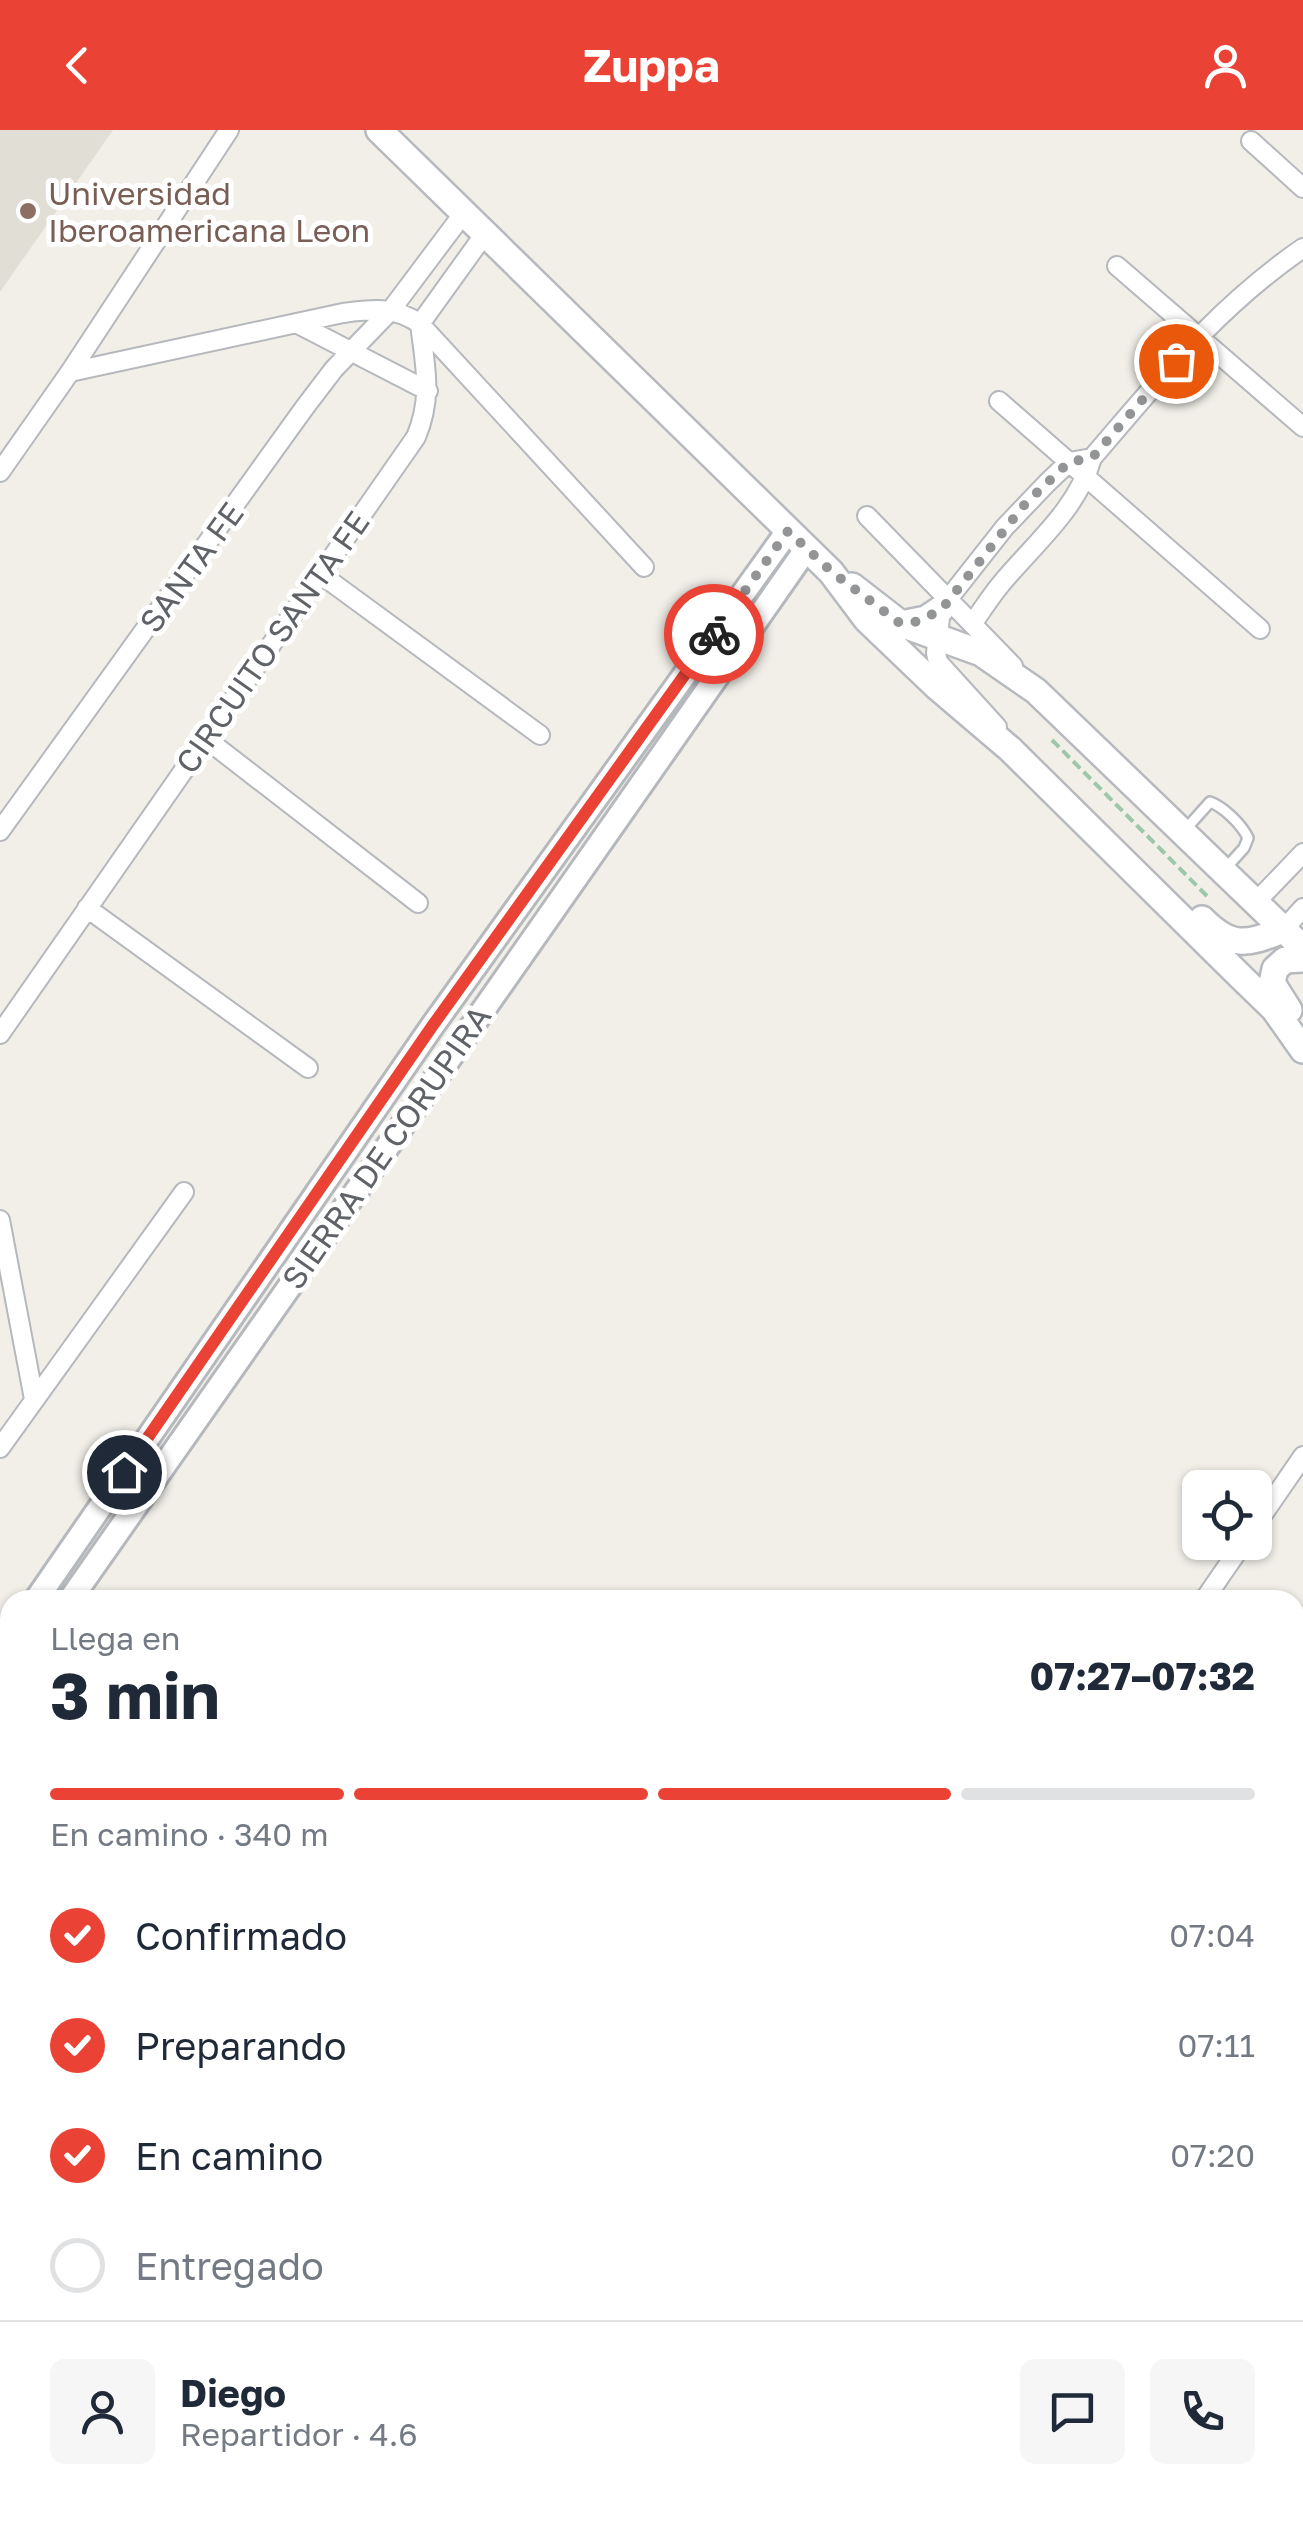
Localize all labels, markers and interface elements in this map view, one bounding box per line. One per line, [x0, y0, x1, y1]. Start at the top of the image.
icon: back [50, 38, 105, 93]
text: Zuppa [583, 38, 720, 92]
icon: person [1198, 38, 1253, 93]
place label: Universidad Iberoamericana Leon [48, 174, 370, 249]
marker: Universidad Iberoamericana Leon [17, 200, 39, 222]
pin [1134, 319, 1219, 404]
icon: bag [1149, 334, 1204, 389]
street label: SANTA FE [131, 495, 251, 639]
street label: CIRCUITO SANTA FE [167, 504, 377, 780]
courier [664, 584, 764, 684]
icon: bike [687, 607, 742, 662]
street label: SIERRA DE CORUPIRA [274, 998, 498, 1296]
pin [82, 1430, 167, 1515]
icon: home [97, 1445, 152, 1500]
map controls [1182, 1470, 1272, 1560]
button: locate [1182, 1470, 1272, 1560]
text: Llega en [50, 1619, 180, 1657]
text: 07:27–07:32 [1029, 1653, 1255, 1698]
text: 3 min [50, 1655, 220, 1733]
text: En camino · 340 m [50, 1815, 329, 1853]
icon: check [50, 1908, 105, 1963]
text: Confirmado [135, 1913, 347, 1958]
text: 07:04 [1169, 1916, 1255, 1954]
icon: check [50, 2018, 105, 2073]
text: Preparando [135, 2023, 347, 2068]
text: 07:11 [1178, 2026, 1255, 2064]
icon: check [50, 2128, 105, 2183]
text: En camino [135, 2133, 323, 2178]
text: 07:20 [1170, 2136, 1255, 2174]
text: Entregado [135, 2243, 324, 2288]
button: person [50, 2359, 155, 2464]
button: chat [1020, 2359, 1125, 2464]
button: phone [1150, 2359, 1255, 2464]
text: Diego [180, 2370, 286, 2415]
text: Repartidor · 4.6 [180, 2415, 418, 2453]

